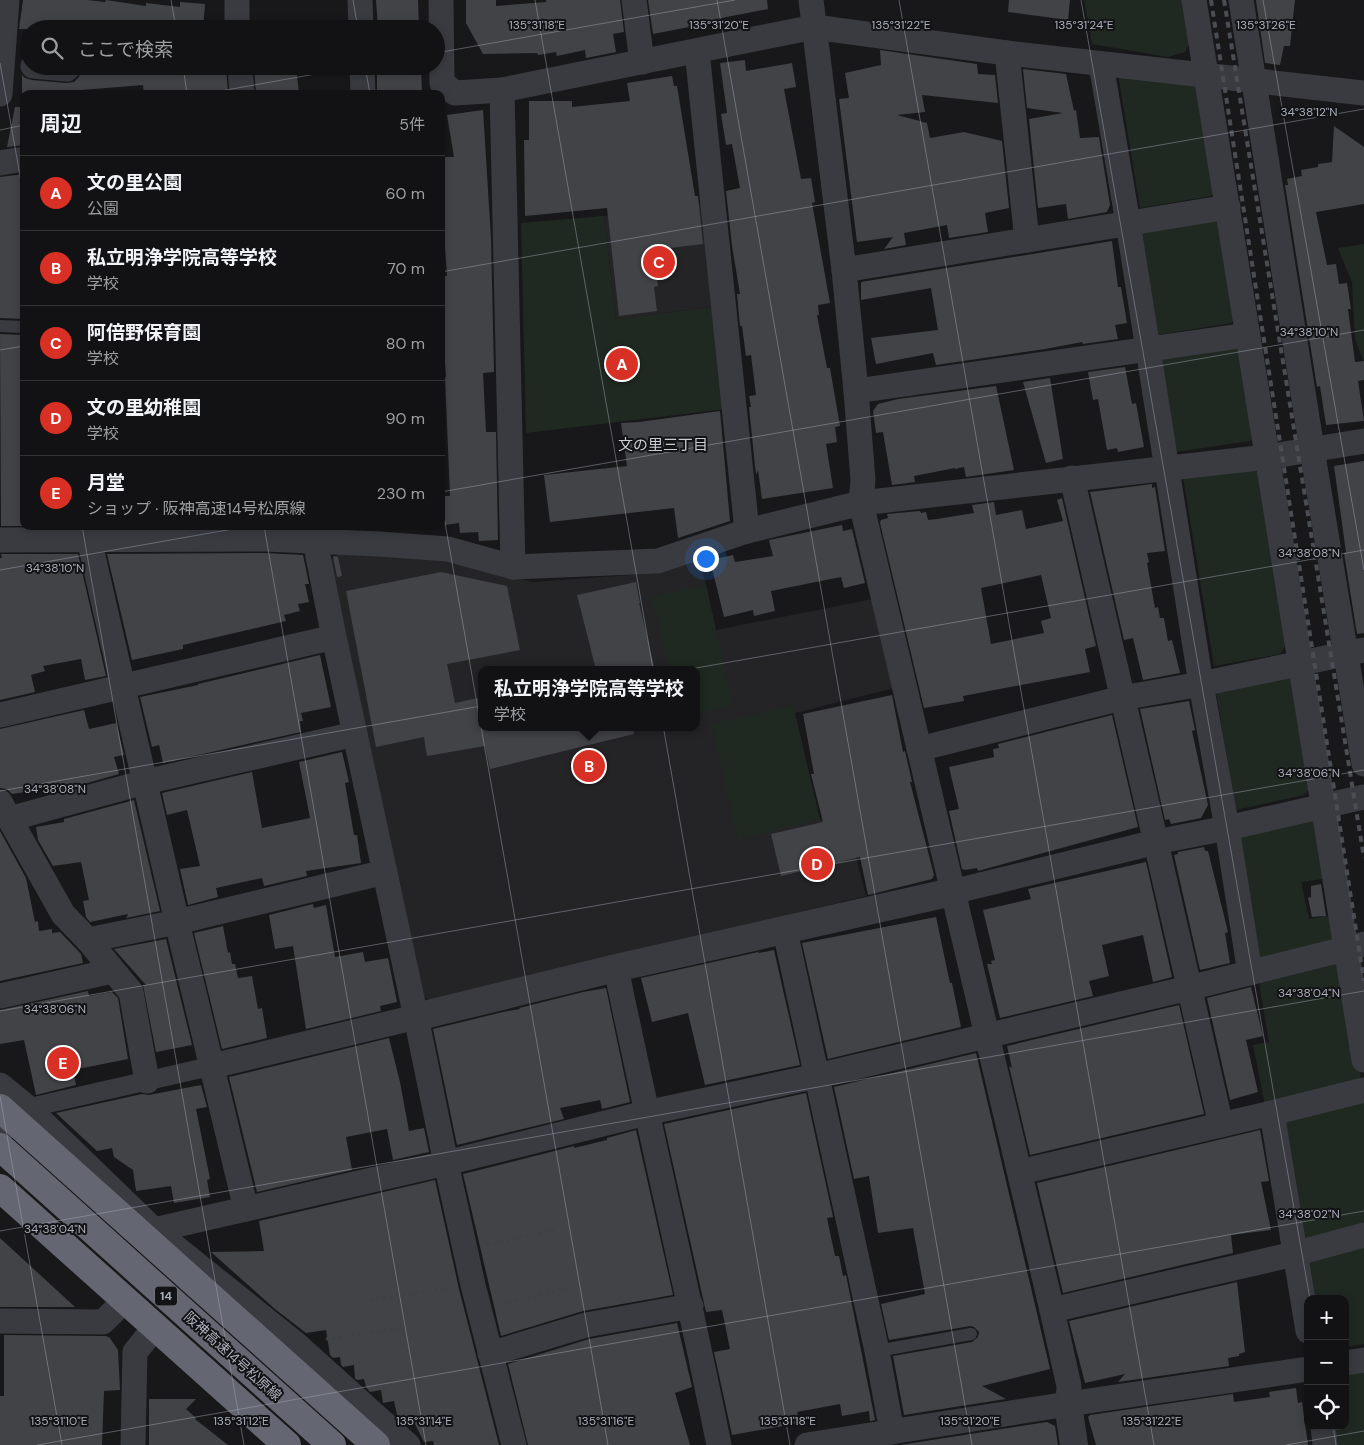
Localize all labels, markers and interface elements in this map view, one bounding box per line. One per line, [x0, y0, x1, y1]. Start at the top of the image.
text: 135°31'18"E [509, 17, 565, 33]
text: 135°31'20"E [689, 17, 749, 33]
text: 135°31'22"E [872, 17, 931, 33]
text: 135°31'24"E [1054, 17, 1114, 33]
text: 135°31'26"E [1236, 17, 1296, 33]
search box [20, 20, 445, 75]
icon: search [38, 34, 66, 62]
text: ここで検索 [78, 37, 173, 62]
text: 34°38'12"N [1280, 104, 1338, 120]
text: 周辺 [40, 110, 82, 138]
text: 5件 [399, 114, 425, 135]
text: 文の里公園 [87, 170, 182, 195]
text: A [50, 183, 62, 204]
text: 60 m [385, 183, 425, 204]
text: 公園 [87, 198, 119, 219]
pin: C [643, 243, 675, 281]
text: 私立明浄学院高等学校 [87, 245, 277, 270]
text: B [51, 258, 61, 279]
text: 70 m [387, 258, 425, 279]
text: 学校 [87, 273, 119, 294]
text: 阿倍野保育園 [87, 320, 201, 345]
text: 34°38'10"N [1280, 324, 1338, 340]
text: C [50, 333, 62, 354]
text: 80 m [386, 333, 425, 354]
pin: A [606, 345, 638, 383]
text: 学校 [87, 348, 119, 369]
text: 文の里幼稚園 [87, 395, 201, 420]
text: D [50, 408, 62, 429]
text: 90 m [385, 408, 425, 429]
text: 学校 [87, 423, 119, 444]
district label: 文の里三丁目 [618, 435, 708, 455]
text: 月堂 [87, 470, 125, 495]
text: E [51, 483, 61, 504]
text: 230 m [377, 483, 425, 504]
text: ショップ · 阪神高速14号松原線 [87, 498, 305, 519]
text: 34°38'08"N [1278, 545, 1340, 561]
your location [693, 546, 719, 572]
text: 34°38'10"N [26, 560, 84, 576]
popup [478, 666, 700, 731]
text: 私立明浄学院高等学校 [494, 676, 684, 701]
text: 学校 [494, 704, 526, 725]
pin: B [573, 747, 605, 785]
text: 34°38'06"N [1278, 765, 1340, 781]
text: 34°38'08"N [24, 781, 86, 797]
pin: D [801, 845, 833, 883]
text: 34°38'04"N [1278, 985, 1340, 1001]
text: 34°38'06"N [24, 1001, 86, 1017]
pin: E [47, 1044, 79, 1082]
text: 34°38'02"N [1278, 1206, 1340, 1222]
text: 34°38'04"N [24, 1221, 86, 1237]
road number: 14 [155, 1286, 177, 1305]
map controls [1304, 1295, 1349, 1430]
button: + [1304, 1295, 1349, 1340]
street label: 阪神高速14号松原線 [181, 1308, 285, 1404]
button: − [1304, 1340, 1349, 1385]
button: locate [1304, 1385, 1349, 1430]
text: 135°31'10"E [30, 1413, 88, 1429]
text: 135°31'12"E [213, 1413, 269, 1429]
text: 135°31'14"E [396, 1413, 452, 1429]
text: 135°31'16"E [578, 1413, 634, 1429]
text: 135°31'18"E [760, 1413, 816, 1429]
text: 135°31'20"E [940, 1413, 1000, 1429]
text: 135°31'22"E [1123, 1413, 1182, 1429]

